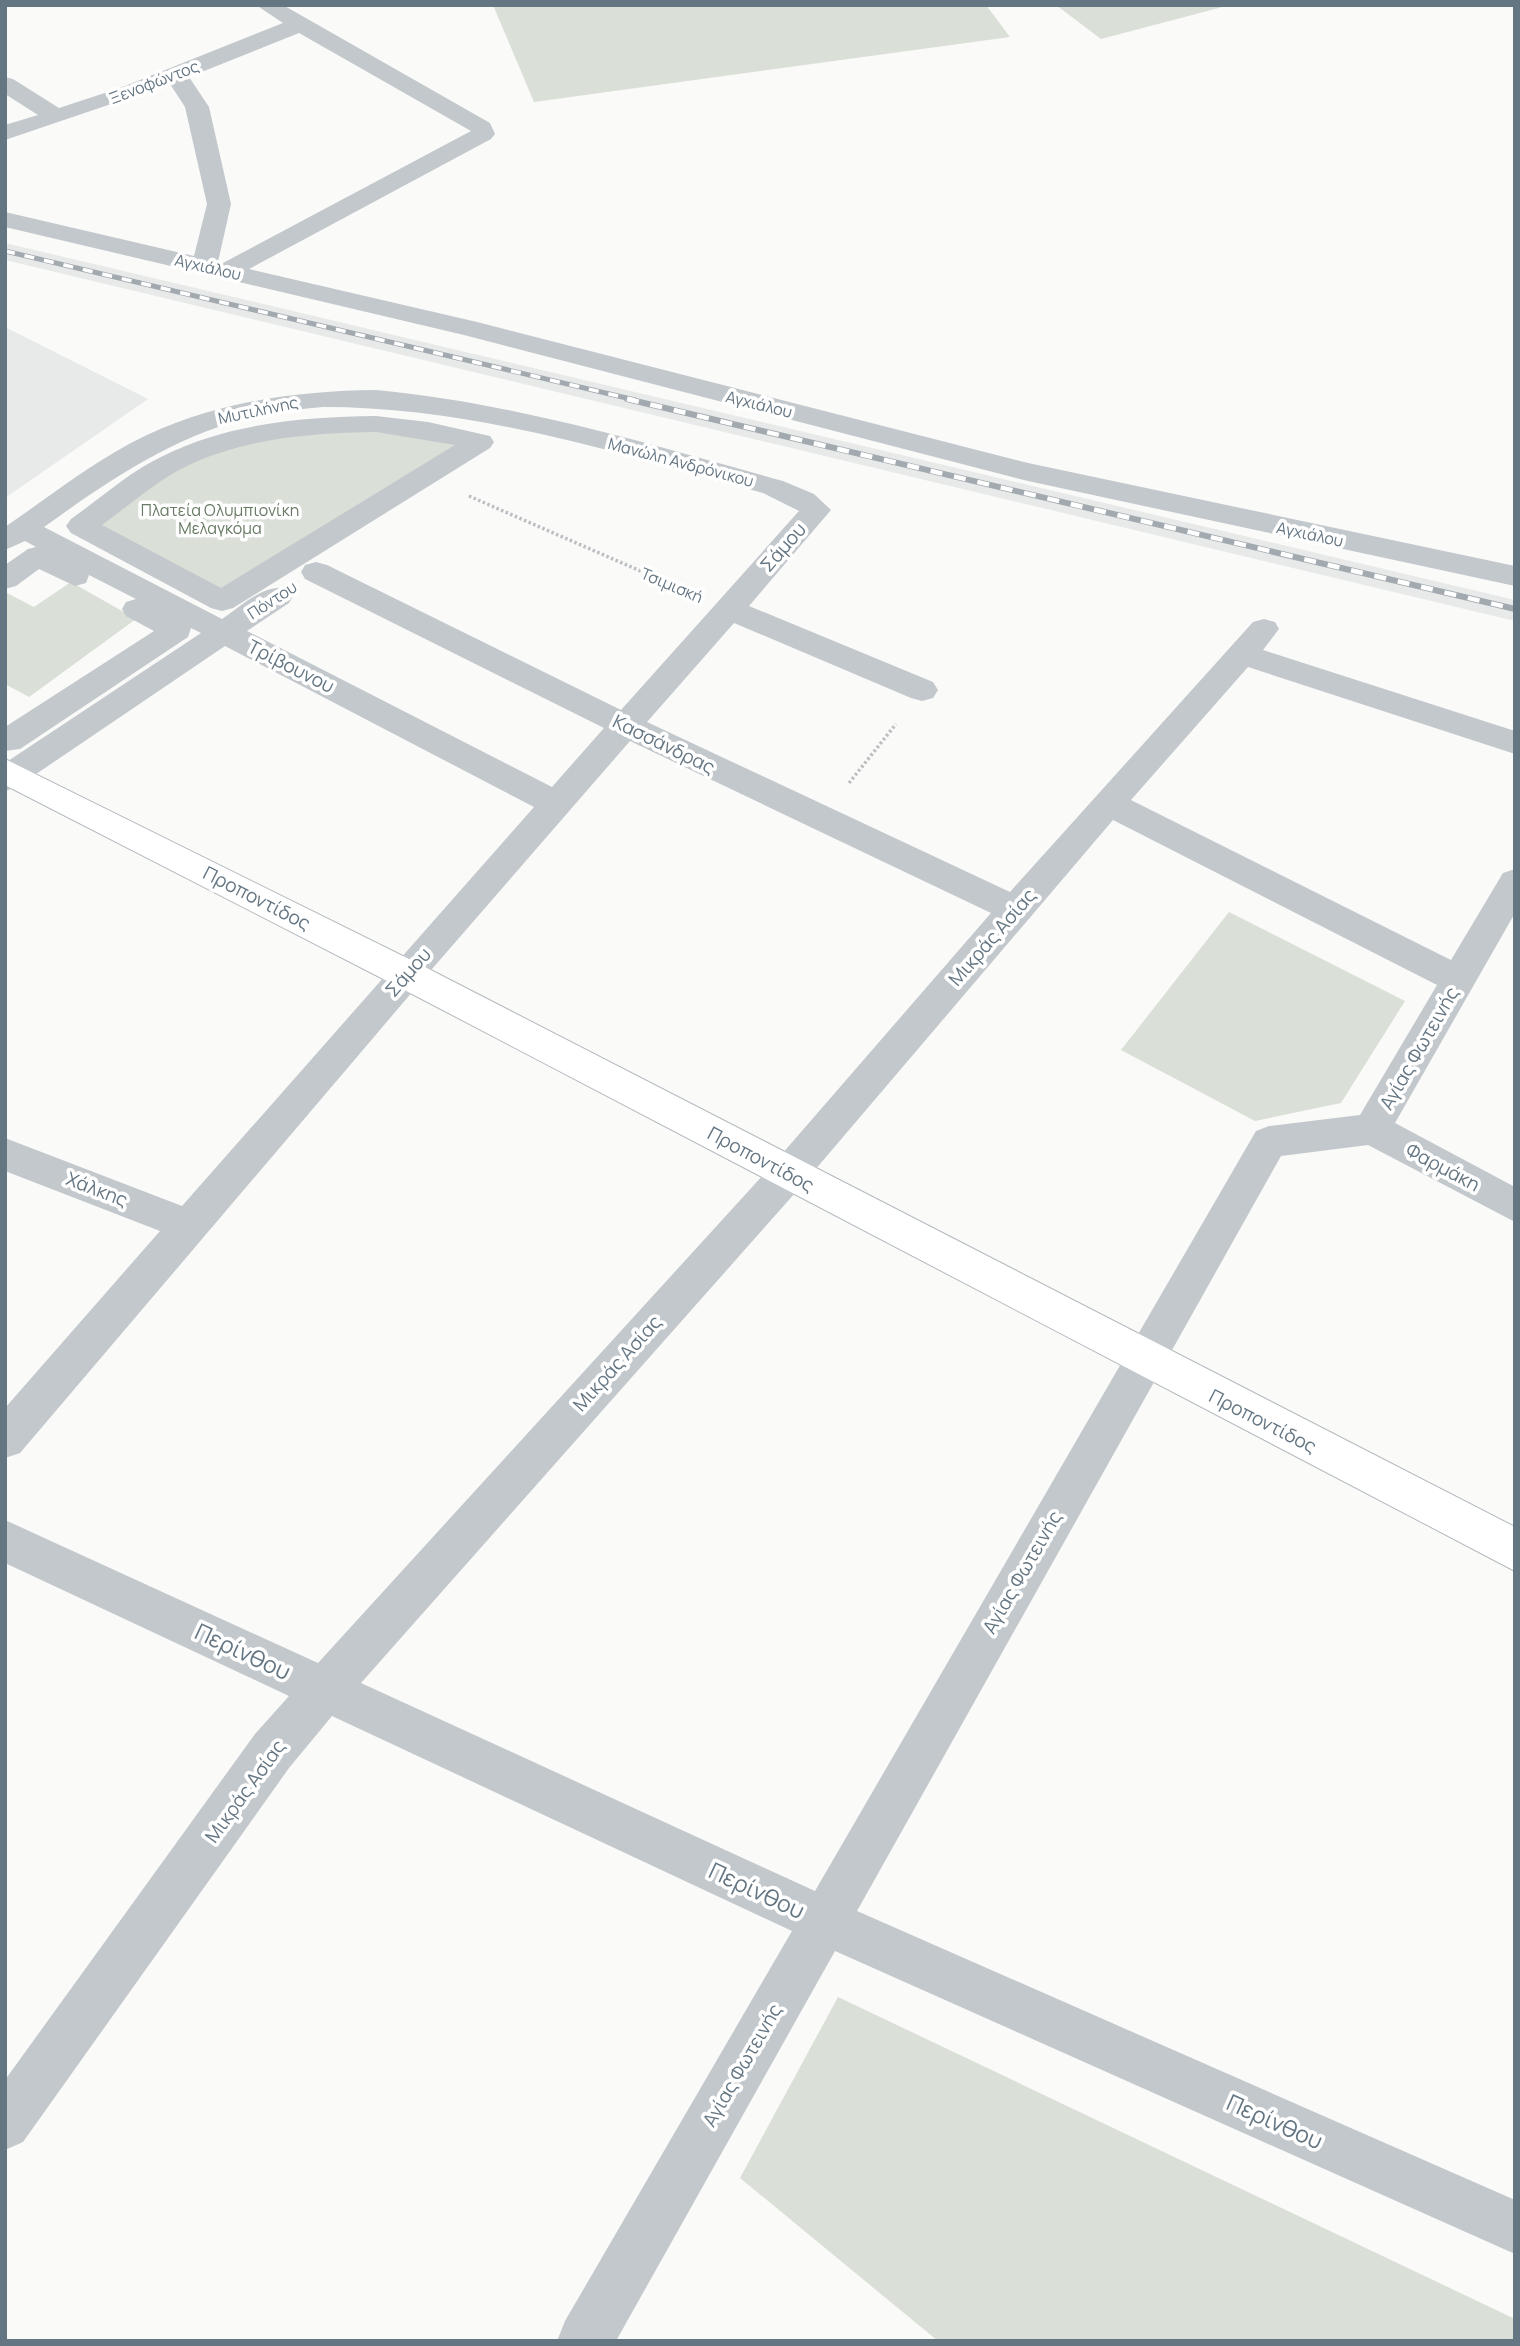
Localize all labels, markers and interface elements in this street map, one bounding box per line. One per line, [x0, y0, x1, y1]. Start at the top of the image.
street label: Ξενοφώντος [106, 55, 202, 109]
street label: Αγχιάλου [173, 249, 243, 285]
street label: Αγχιάλου [723, 385, 795, 423]
street label: Μυτιλήνης [216, 391, 300, 429]
street label: Μανώλη Ανδρόνικου [606, 432, 756, 492]
park label: Πλατεία Ολυμπιονίκη Μελαγκόμα [141, 499, 299, 539]
street label: Αγχιάλου [1275, 516, 1345, 552]
street label: Σάμου [754, 517, 812, 577]
street label: Τσιμισκή [637, 562, 707, 608]
street label: Πόντου [243, 576, 301, 624]
street label: Τρίβουνου [243, 633, 339, 699]
street label: Κασσάνδρας [609, 708, 719, 780]
street label: Προποντίδος [199, 860, 315, 936]
street label: Μικράς Ασίας [942, 883, 1042, 991]
street label: Σάμου [379, 942, 437, 1002]
street label: Αγίας Φωτεινής [1373, 982, 1465, 1114]
street label: Προποντίδος [703, 1120, 819, 1198]
street label: Φαρμάκη [1402, 1137, 1484, 1197]
street label: Χάλκης [63, 1165, 131, 1213]
street label: Μικράς Ασίας [567, 1309, 667, 1417]
street label: Προποντίδος [1205, 1383, 1321, 1459]
street label: Αγίας Φωτεινής [976, 1506, 1068, 1638]
street label: Περίνθου [190, 1615, 296, 1687]
street label: Μικράς Ασίας [199, 1734, 291, 1848]
street label: Περίνθου [704, 1854, 810, 1926]
street label: Αγίας Φωτεινής [696, 1999, 788, 2131]
street label: Περίνθου [1222, 2086, 1328, 2156]

